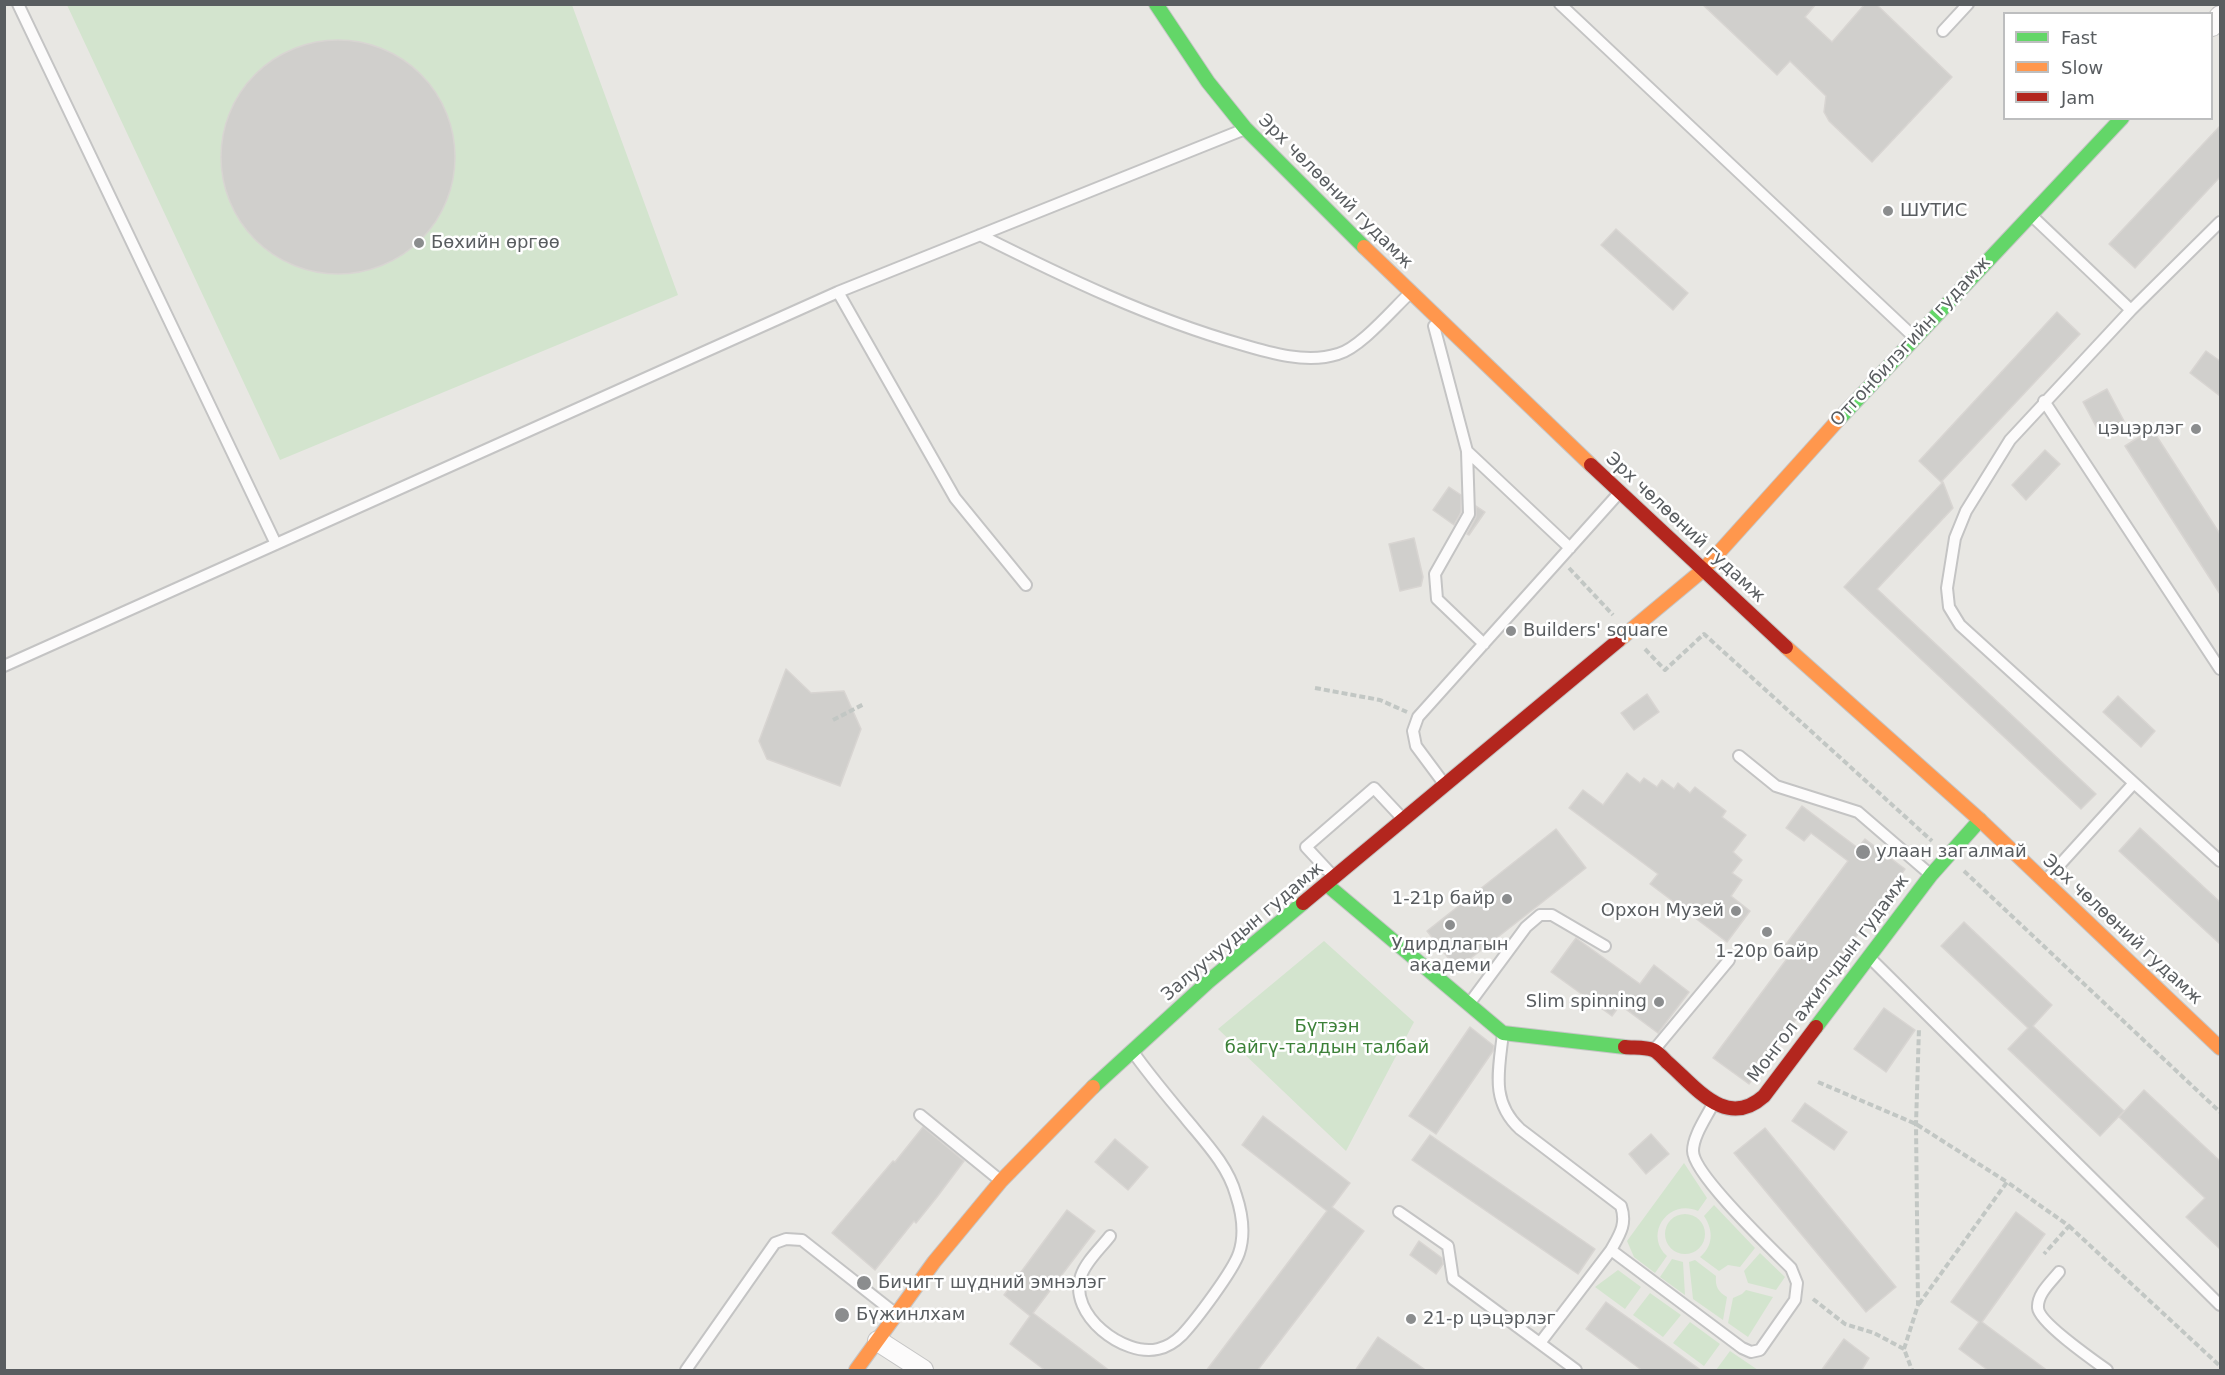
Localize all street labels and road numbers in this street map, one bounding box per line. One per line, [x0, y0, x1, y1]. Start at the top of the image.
street label: Эрх чөлөөний гудамж [1253, 110, 1417, 274]
street label: Отгонбилэгийн гудамж [1826, 252, 1996, 432]
street label: Эрх чөлөөний гудамж [1601, 449, 1769, 607]
street label: Эрх чөлөөний гудамж [2038, 851, 2206, 1009]
street label: Залуучуудын гудамж [1158, 858, 1328, 1006]
street label: Монгол ажилчдын гудамж [1744, 871, 1914, 1087]

